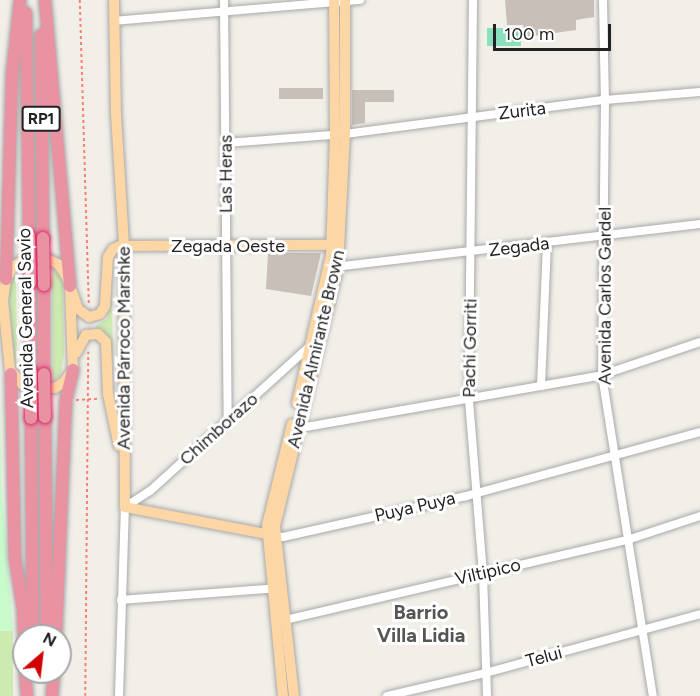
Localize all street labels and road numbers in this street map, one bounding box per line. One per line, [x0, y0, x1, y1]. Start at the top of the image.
street label: Zurita [497, 97, 547, 125]
road number: RP1 [22, 106, 60, 132]
street label: Las Heras [215, 135, 237, 213]
street label: Avenida Carlos Gardel [594, 207, 616, 385]
street label: Avenida General Savio [14, 228, 38, 408]
street label: Zegada [487, 233, 551, 261]
street label: Zegada Oeste [171, 235, 285, 257]
street label: Avenida Párroco Marshke [113, 246, 135, 450]
street label: Avenida Almirante Brown [283, 248, 349, 450]
street label: Pachi Gorriti [458, 298, 482, 398]
street label: Chimborazo [175, 388, 263, 470]
street label: Puya Puya [373, 487, 457, 527]
street label: Viltipico [453, 554, 523, 590]
street label: Telui [523, 642, 565, 672]

